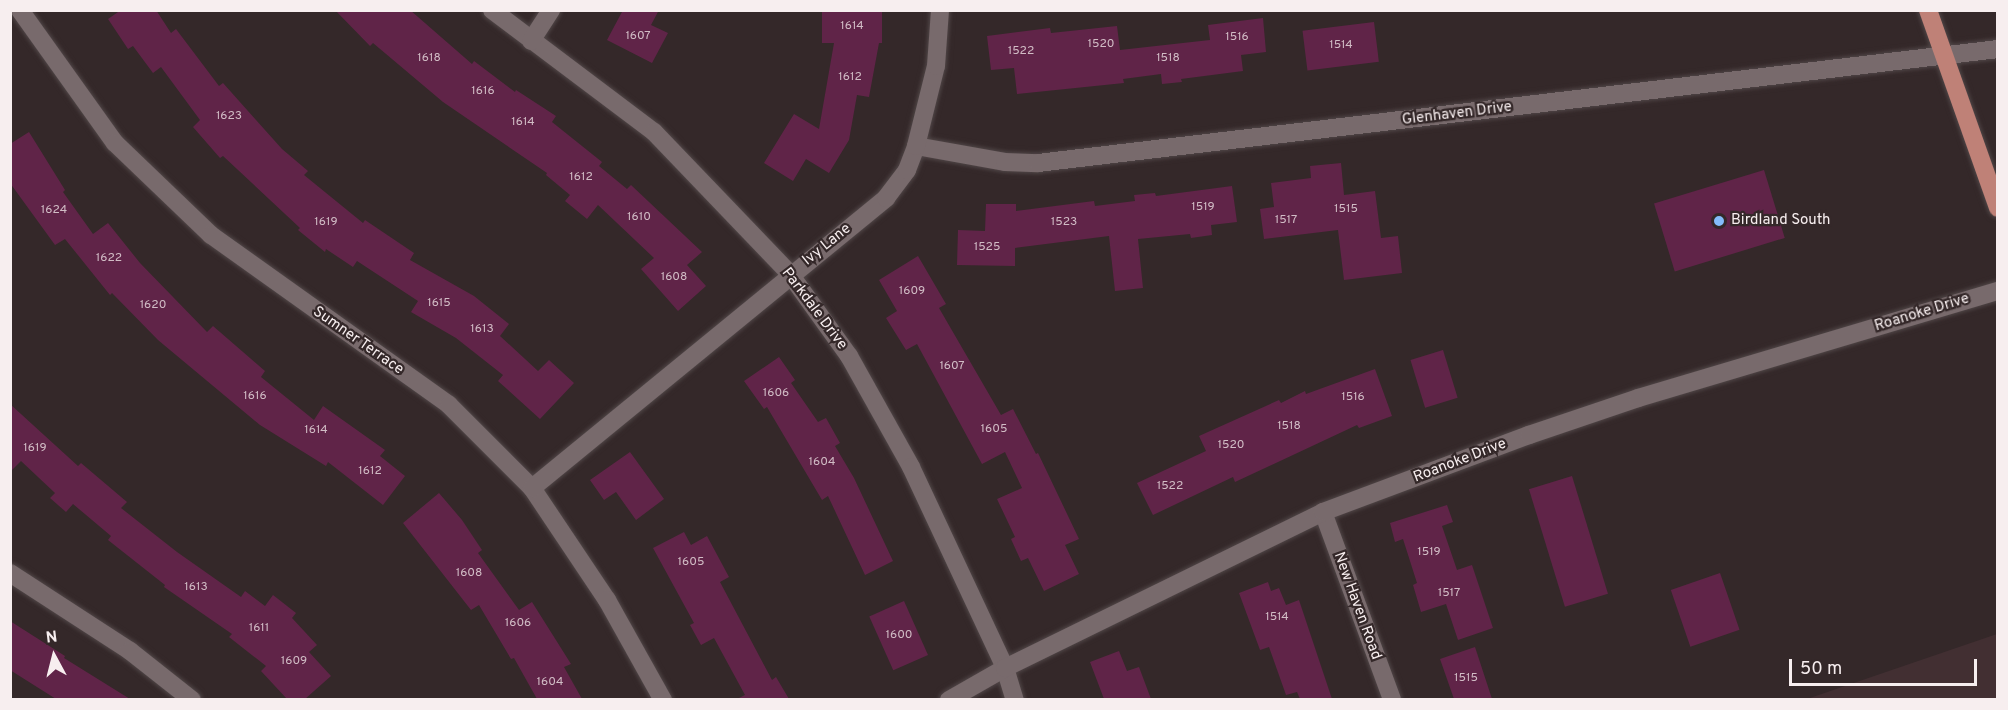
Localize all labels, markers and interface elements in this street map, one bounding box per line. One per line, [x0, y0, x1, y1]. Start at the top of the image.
house number: 1614 [840, 20, 864, 34]
house number: 1607 [625, 30, 651, 44]
house number: 1516 [1225, 31, 1249, 45]
house number: 1520 [1088, 38, 1114, 52]
house number: 1514 [1329, 39, 1353, 53]
house number: 1522 [1008, 45, 1034, 59]
house number: 1618 [417, 52, 441, 66]
house number: 1518 [1156, 52, 1180, 66]
house number: 1612 [838, 71, 862, 85]
house number: 1616 [471, 85, 495, 99]
street label: Glenhaven Drive [1401, 98, 1513, 130]
house number: 1623 [216, 110, 242, 124]
house number: 1614 [511, 116, 535, 130]
house number: 1612 [569, 171, 593, 185]
house number: 1519 [1191, 201, 1215, 215]
house number: 1515 [1334, 203, 1358, 217]
house number: 1624 [41, 204, 67, 218]
house number: 1610 [627, 211, 651, 225]
place label: Birdland South [1731, 212, 1831, 230]
house number: 1517 [1275, 214, 1297, 228]
marker: Birdland South [1712, 214, 1726, 228]
house number: 1619 [314, 216, 338, 230]
house number: 1523 [1051, 216, 1077, 230]
street label: Ivy Lane [799, 220, 855, 270]
house number: 1525 [974, 241, 1000, 255]
house number: 1622 [96, 252, 122, 266]
street label: Parkdale Drive [777, 264, 851, 354]
house number: 1608 [661, 271, 687, 285]
house number: 1609 [899, 285, 925, 299]
street label: Roanoke Drive [1873, 290, 1971, 336]
house number: 1615 [427, 297, 451, 311]
house number: 1620 [140, 299, 166, 313]
street label: Sumner Terrace [309, 303, 407, 379]
house number: 1613 [470, 323, 494, 337]
house number: 1607 [939, 360, 965, 374]
house number: 1606 [763, 387, 789, 401]
house number: 1616 [243, 390, 267, 404]
house number: 1516 [1341, 391, 1365, 405]
house number: 1518 [1277, 420, 1301, 434]
house number: 1605 [981, 423, 1007, 437]
house number: 1614 [304, 424, 328, 438]
street label: Roanoke Drive [1411, 435, 1509, 487]
house number: 1520 [1218, 439, 1244, 453]
house number: 1619 [23, 442, 47, 456]
house number: 1604 [809, 456, 835, 470]
house number: 1612 [358, 465, 382, 479]
house number: 1522 [1157, 480, 1183, 494]
house number: 1519 [1417, 546, 1441, 560]
street label: New Haven Road [1329, 550, 1385, 662]
house number: 1605 [678, 556, 704, 570]
house number: 1608 [456, 567, 482, 581]
house number: 1613 [184, 581, 208, 595]
house number: 1517 [1438, 587, 1460, 601]
house number: 1514 [1265, 611, 1289, 625]
house number: 1606 [505, 617, 531, 631]
house number: 1611 [249, 622, 269, 636]
north arrow [24, 626, 84, 686]
text: N [45, 628, 59, 649]
house number: 1600 [886, 629, 912, 643]
scale bar [1792, 647, 1980, 685]
house number: 1609 [281, 655, 307, 669]
text: 50 m [1800, 658, 1842, 681]
house number: 1515 [1454, 672, 1478, 686]
house number: 1604 [537, 676, 563, 690]

